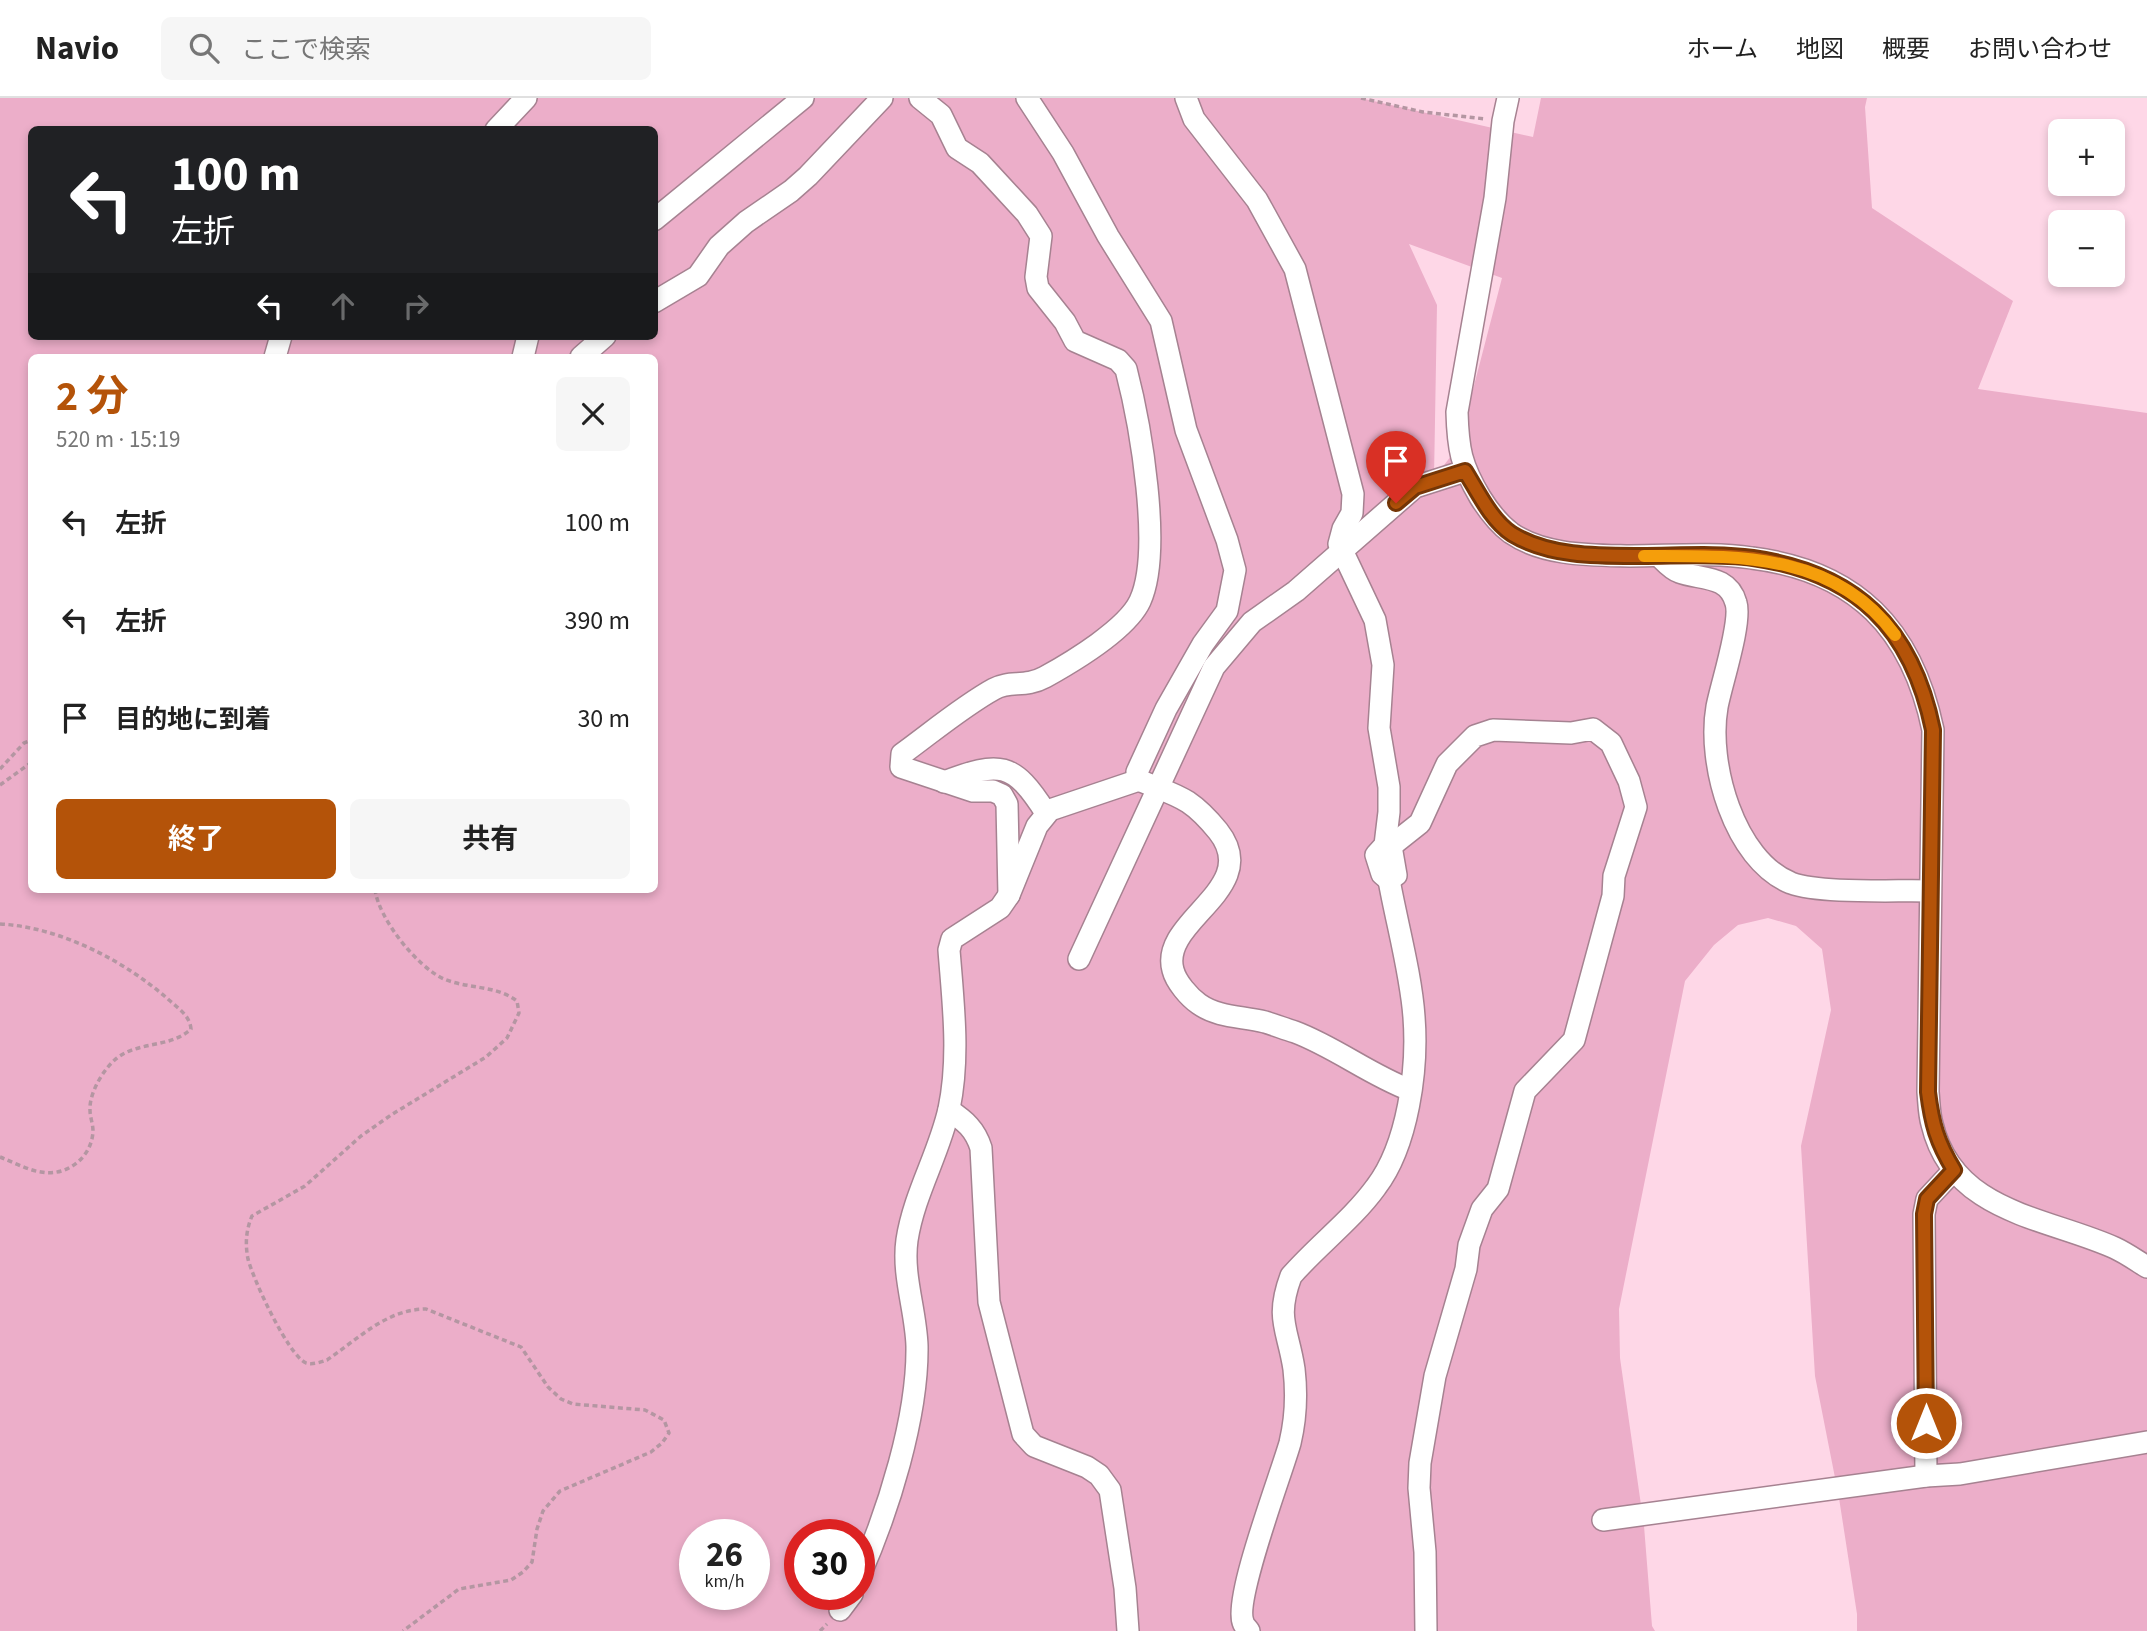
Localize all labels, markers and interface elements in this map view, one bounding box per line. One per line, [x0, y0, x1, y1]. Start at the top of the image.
search box [161, 17, 651, 80]
text: Navio [35, 25, 119, 72]
icon: search [185, 29, 223, 67]
text: ここで検索 [241, 31, 371, 68]
text: ホーム [1687, 32, 1758, 67]
text: 地図 [1796, 32, 1844, 67]
text: 概要 [1882, 32, 1930, 67]
text: お問い合わせ [1968, 32, 2112, 67]
map controls [2048, 119, 2125, 287]
button: + [2048, 119, 2125, 196]
text: 100 m [171, 140, 300, 210]
icon: left [56, 154, 147, 245]
text: 左折 [171, 209, 235, 255]
button: − [2048, 210, 2125, 287]
icon: left [251, 287, 289, 325]
icon: ahead [324, 287, 362, 325]
icon: right [397, 287, 435, 325]
text: 2 分 [56, 367, 129, 427]
button: close [556, 377, 630, 451]
text: 520 m · 15:19 [56, 423, 180, 456]
pin [1366, 431, 1426, 503]
icon: arrive [1377, 442, 1415, 480]
icon: left [56, 503, 94, 541]
text: 100 m [564, 504, 630, 541]
text: 左折 [115, 505, 167, 542]
icon: left [56, 601, 94, 639]
text: 390 m [564, 602, 630, 639]
text: 左折 [115, 603, 167, 640]
icon: arrive [56, 699, 94, 737]
text: 30 m [577, 700, 630, 737]
text: 目的地に到着 [115, 701, 271, 738]
button: 終了 [56, 799, 336, 879]
button: 共有 [350, 799, 630, 879]
position arrow [1889, 1386, 1963, 1460]
speed limit sign: 30 [784, 1519, 875, 1610]
text: 26 [706, 1530, 743, 1580]
text: km/h [705, 1569, 744, 1594]

